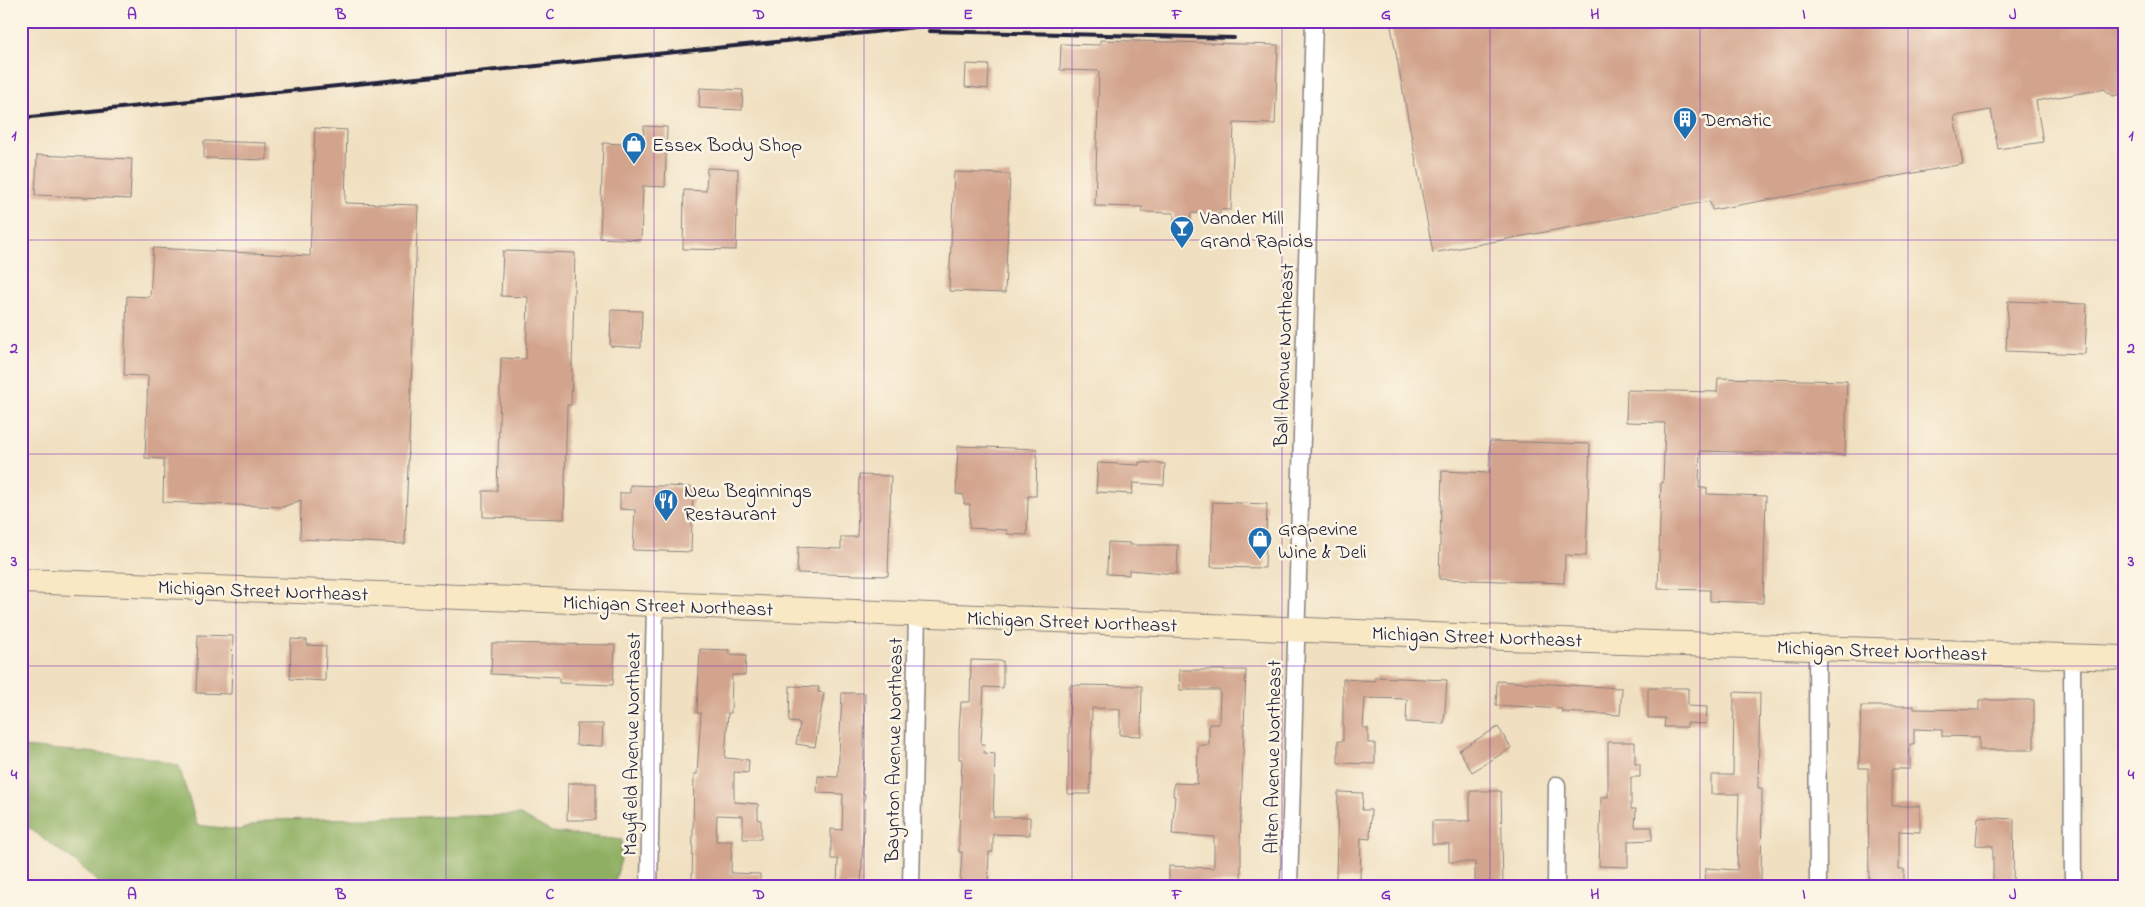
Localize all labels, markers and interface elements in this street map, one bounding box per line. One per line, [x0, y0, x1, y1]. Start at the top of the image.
text: A [127, 3, 137, 27]
text: B [335, 3, 347, 27]
text: C [546, 3, 555, 27]
text: D [752, 3, 765, 27]
text: E [963, 3, 973, 27]
text: F [1171, 3, 1183, 27]
text: G [1381, 3, 1391, 27]
text: H [1590, 3, 1600, 27]
text: I [1802, 3, 1806, 27]
text: J [2009, 3, 2017, 27]
building icon: Dematic [1672, 106, 1698, 140]
place label: Dematic [1701, 107, 1771, 136]
text: 1 [11, 124, 17, 148]
text: 1 [2128, 124, 2134, 148]
shop icon: Essex Body Shop [621, 131, 647, 165]
place label: Essex Body Shop [652, 132, 802, 161]
place label: Vander Mill Grand Rapids [1199, 205, 1313, 257]
bar icon: Vander Mill Grand Rapids [1169, 215, 1195, 249]
street label: Ball Avenue Northeast [1268, 262, 1303, 448]
text: 2 [9, 337, 18, 361]
text: 2 [2126, 337, 2135, 361]
place label: New Beginnings Restaurant [684, 478, 812, 530]
restaurant icon: New Beginnings Restaurant [653, 488, 679, 522]
place label: Grapevine Wine & Deli [1278, 516, 1367, 568]
shop icon: Grapevine Wine & Deli [1247, 526, 1273, 560]
text: 3 [10, 550, 18, 574]
text: 3 [2127, 550, 2135, 574]
street label: Michigan Street Northeast [157, 574, 369, 612]
street label: Michigan Street Northeast [562, 589, 774, 627]
street label: Michigan Street Northeast [966, 605, 1178, 643]
street label: Michigan Street Northeast [1371, 620, 1583, 658]
street label: Mayfield Avenue Northeast [617, 632, 650, 856]
street label: Michigan Street Northeast [1776, 634, 1988, 672]
street label: Baynton Avenue Northeast [879, 637, 912, 864]
street label: Alten Avenue Northeast [1258, 660, 1291, 854]
text: 4 [10, 763, 18, 787]
text: 4 [2127, 763, 2135, 787]
text: A [127, 883, 137, 907]
text: B [335, 883, 347, 907]
text: C [546, 883, 555, 907]
text: D [752, 883, 765, 907]
text: E [963, 883, 973, 907]
text: F [1171, 883, 1183, 907]
text: G [1381, 883, 1391, 907]
text: H [1590, 883, 1600, 907]
text: I [1802, 883, 1806, 907]
text: J [2009, 883, 2017, 907]

